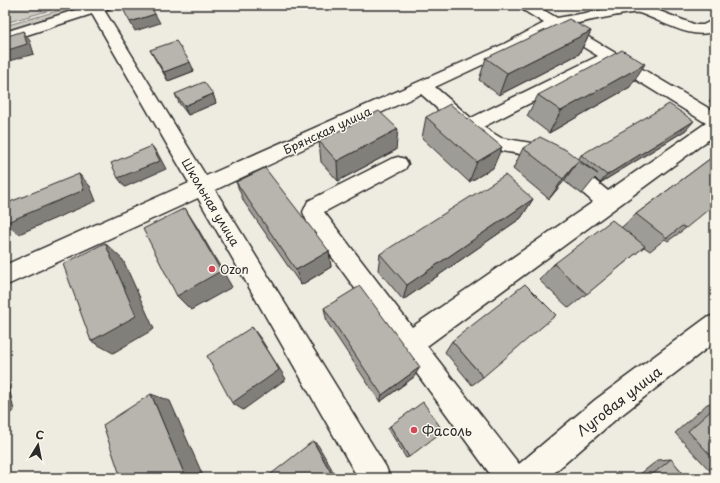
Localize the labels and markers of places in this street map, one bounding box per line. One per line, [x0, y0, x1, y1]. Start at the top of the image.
place label: Ozon [220, 260, 249, 278]
marker: Ozon [207, 264, 217, 274]
place label: Фасоль [422, 420, 472, 441]
marker: Фасоль [409, 425, 419, 435]

